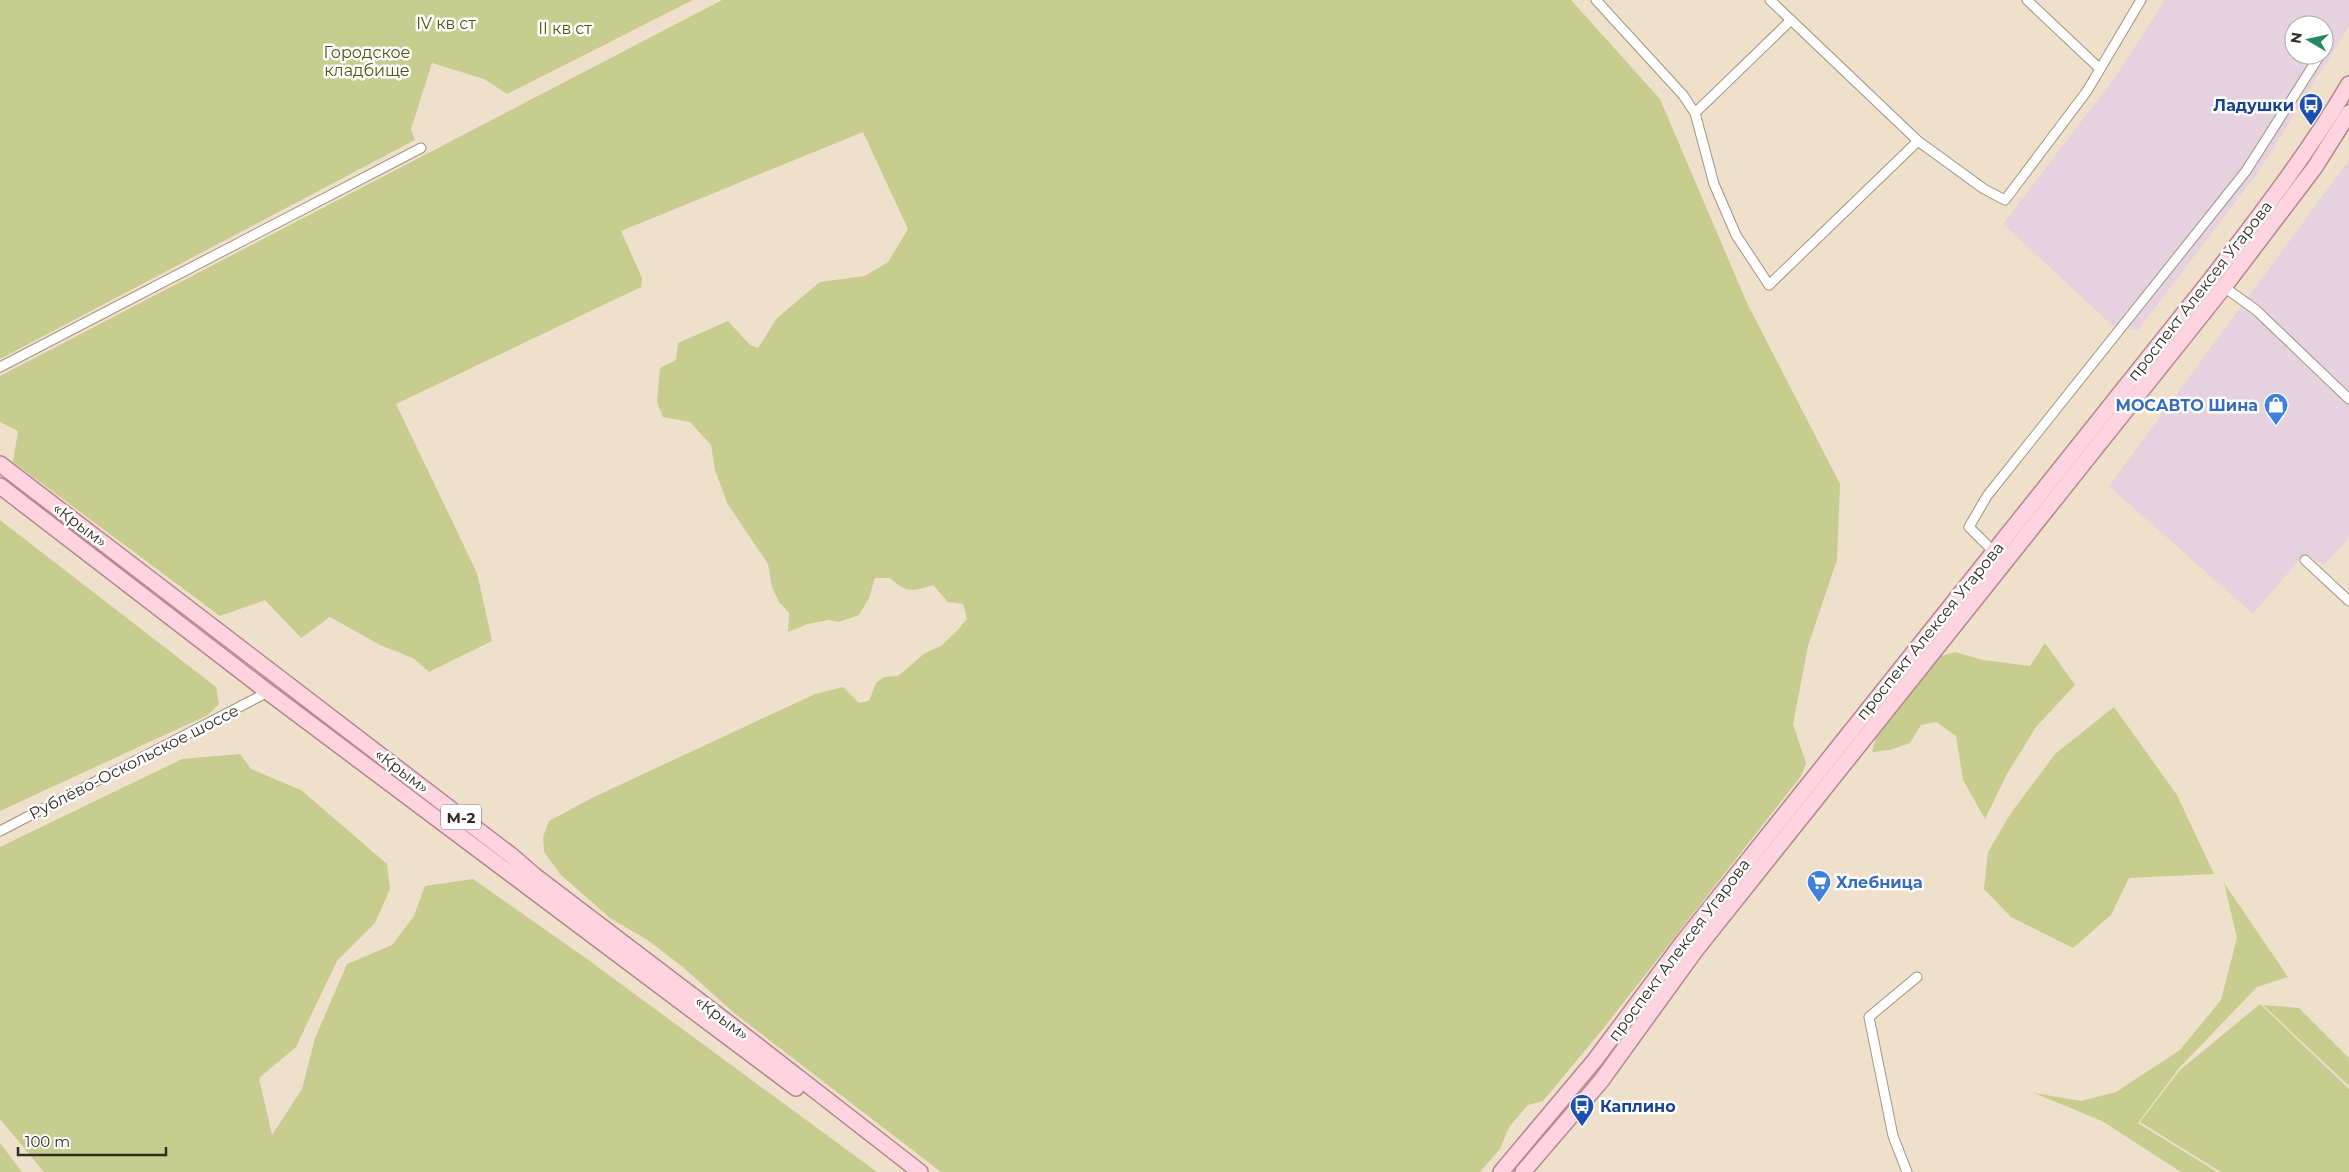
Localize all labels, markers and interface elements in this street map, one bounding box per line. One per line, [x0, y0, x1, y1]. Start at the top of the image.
park label: IV кв ст [416, 14, 476, 33]
north arrow [2284, 15, 2334, 65]
park label: II кв ст [538, 19, 592, 38]
text: N [2286, 31, 2306, 45]
park label: Городское кладбище [323, 43, 411, 80]
bus stop icon: Ладушки [2298, 92, 2324, 126]
place label: Ладушки [2213, 96, 2294, 115]
street label: проспект Алексея Угарова [2124, 197, 2276, 385]
shop icon: МОСАВТО Шина [2263, 392, 2289, 426]
place label: МОСАВТО Шина [2115, 396, 2258, 415]
street label: «Крым» [49, 499, 111, 551]
street label: проспект Алексея Угарова [1852, 538, 2008, 724]
street label: Рублёво-Оскольское шоссе [26, 701, 242, 823]
street label: «Крым» [371, 745, 433, 797]
road number: М-2 [441, 804, 481, 830]
street label: проспект Алексея Угарова [1604, 855, 1754, 1045]
supermarket icon: Хлебница [1806, 869, 1832, 903]
place label: Хлебница [1836, 873, 1923, 892]
street label: «Крым» [691, 992, 753, 1044]
bus stop icon: Каплино [1569, 1093, 1595, 1127]
place label: Каплино [1600, 1097, 1676, 1116]
scale bar [18, 1124, 165, 1156]
text: 100 m [25, 1132, 70, 1151]

